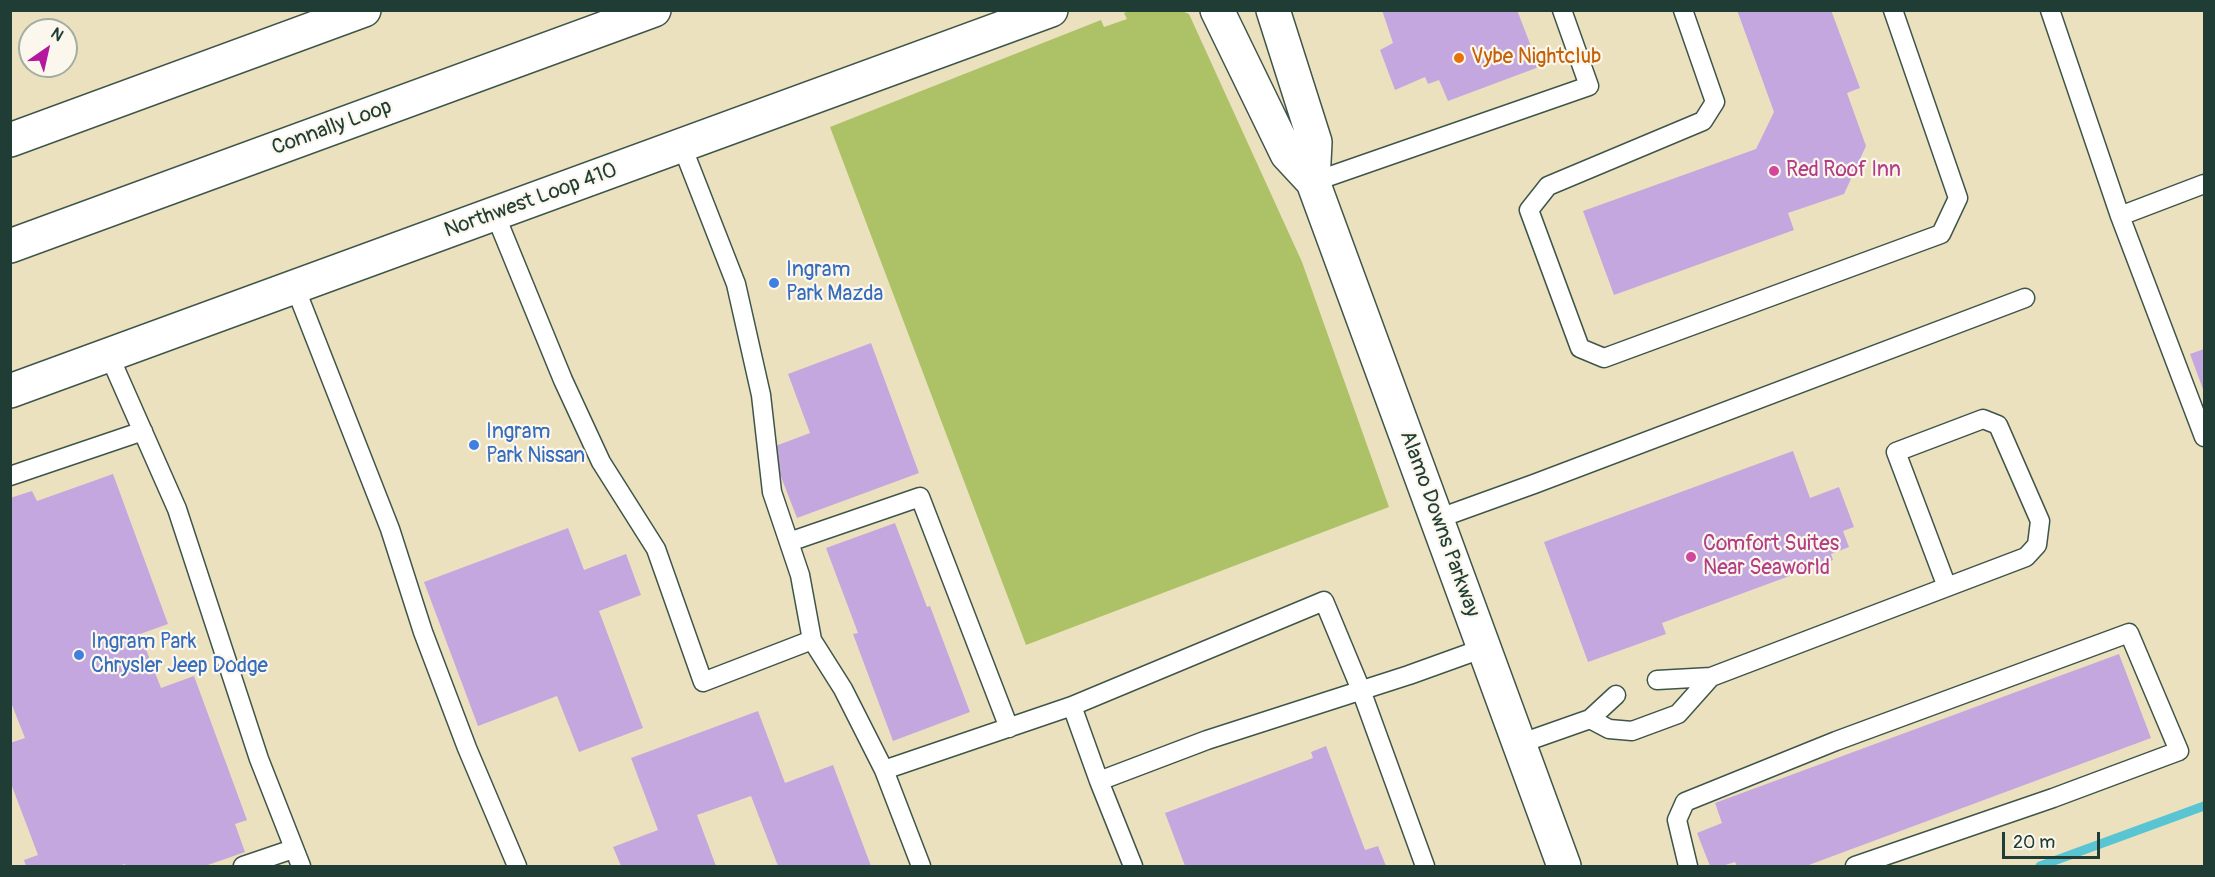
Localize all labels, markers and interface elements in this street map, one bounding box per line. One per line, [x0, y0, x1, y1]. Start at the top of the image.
north arrow [18, 18, 78, 78]
text: N [47, 23, 67, 46]
place label: Vybe Nightclub [1471, 45, 1601, 71]
marker: Vybe Nightclub [1452, 51, 1466, 65]
street label: Connally Loop [269, 95, 395, 161]
street label: Northwest Loop 410 [441, 158, 621, 244]
place label: Red Roof Inn [1786, 158, 1901, 184]
marker: Red Roof Inn [1767, 164, 1781, 178]
place label: Ingram Park Mazda [786, 258, 883, 308]
marker: Ingram Park Mazda [767, 276, 781, 290]
place label: Ingram Park Nissan [486, 420, 585, 470]
street label: Alamo Downs Parkway [1394, 427, 1484, 621]
marker: Ingram Park Nissan [467, 438, 481, 452]
place label: Comfort Suites Near Seaworld [1703, 532, 1839, 582]
marker: Comfort Suites Near Seaworld [1684, 550, 1698, 564]
place label: Ingram Park Chrysler Jeep Dodge [91, 630, 268, 680]
marker: Ingram Park Chrysler Jeep Dodge [72, 648, 86, 662]
scale bar [2005, 820, 2102, 858]
text: 20 m [2013, 831, 2055, 854]

